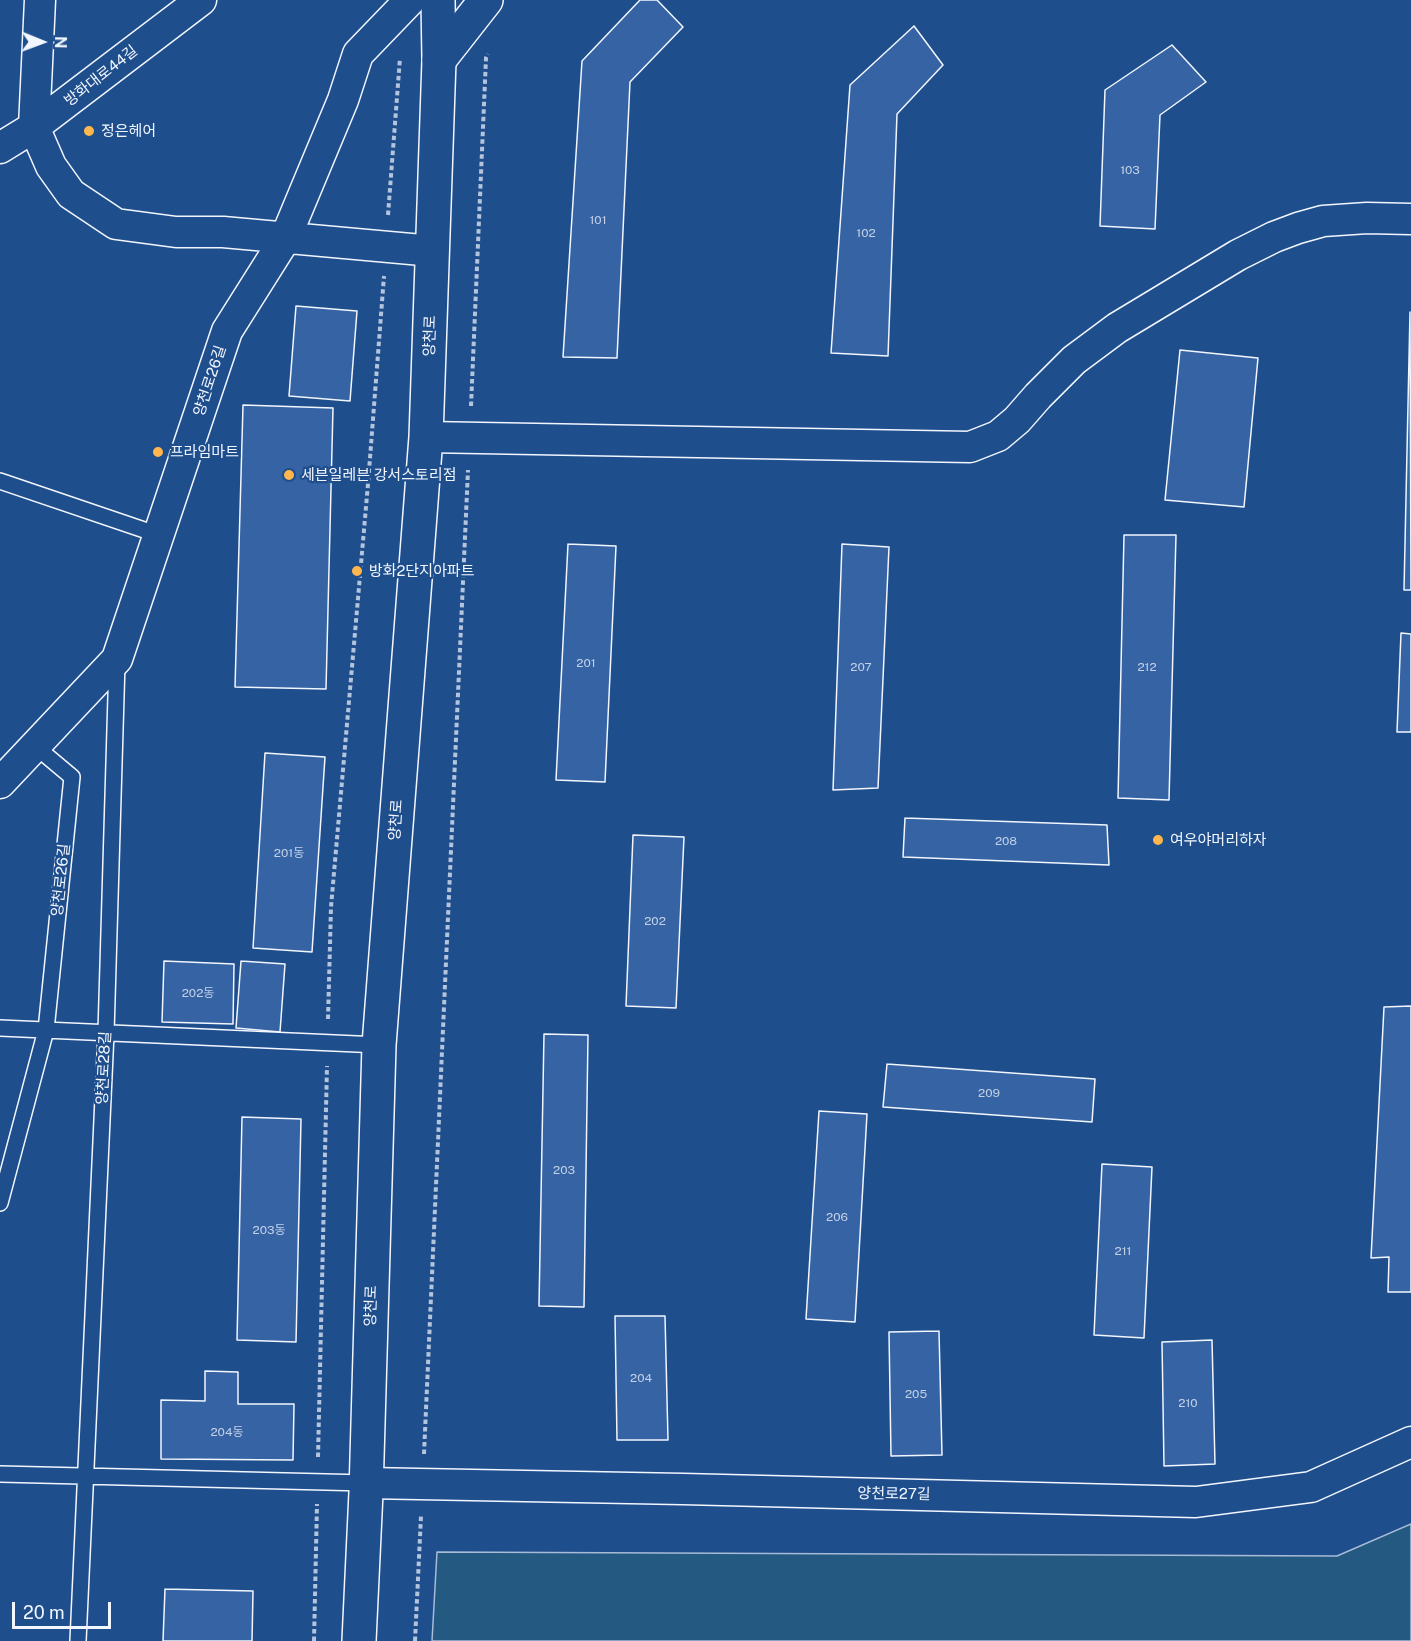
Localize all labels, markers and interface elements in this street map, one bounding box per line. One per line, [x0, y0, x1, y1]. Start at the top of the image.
north arrow [12, 12, 72, 72]
text: N [51, 36, 70, 49]
street label: 방화대로44길 [61, 42, 141, 110]
place label: 정은헤어 [101, 122, 156, 140]
marker: 정은헤어 [82, 124, 96, 138]
house number: 103 [1120, 163, 1140, 177]
house number: 101 [589, 213, 607, 227]
house number: 102 [856, 226, 876, 240]
street label: 양천로 [420, 315, 440, 357]
street label: 양천로26길 [190, 343, 230, 419]
place label: 프라임마트 [170, 443, 239, 461]
marker: 프라임마트 [151, 445, 165, 459]
place label: 세븐일레븐 강서스토리점 [301, 466, 456, 484]
marker: 세븐일레븐 강서스토리점 [282, 468, 296, 482]
place label: 방화2단지아파트 [369, 562, 475, 580]
marker: 방화2단지아파트 [350, 564, 364, 578]
house number: 201 [576, 656, 596, 670]
house number: 207 [850, 660, 872, 674]
house number: 212 [1137, 660, 1157, 674]
street label: 양천로 [386, 799, 406, 841]
place label: 여우야머리하자 [1170, 831, 1267, 849]
marker: 여우야머리하자 [1151, 833, 1165, 847]
house number: 208 [995, 834, 1017, 848]
street label: 양천로26길 [48, 843, 74, 917]
house number: 201동 [274, 846, 304, 860]
house number: 202 [644, 914, 666, 928]
house number: 202동 [182, 986, 214, 1000]
street label: 양천로28길 [93, 1031, 115, 1105]
house number: 209 [978, 1086, 1000, 1100]
house number: 203 [553, 1163, 575, 1177]
house number: 206 [826, 1210, 848, 1224]
house number: 203동 [252, 1223, 286, 1237]
house number: 211 [1115, 1244, 1131, 1258]
street label: 양천로 [361, 1285, 381, 1327]
house number: 204 [630, 1371, 652, 1385]
house number: 205 [905, 1387, 927, 1401]
house number: 210 [1178, 1396, 1198, 1410]
house number: 204동 [210, 1425, 244, 1439]
street label: 양천로27길 [857, 1484, 931, 1504]
scale bar [15, 1590, 114, 1628]
text: 20 m [23, 1602, 65, 1623]

